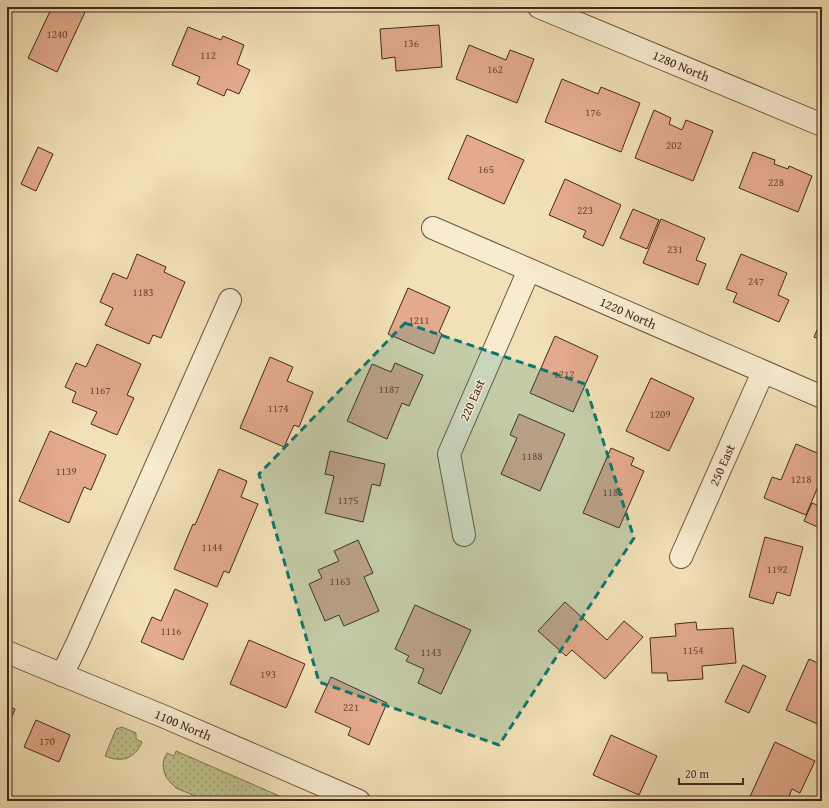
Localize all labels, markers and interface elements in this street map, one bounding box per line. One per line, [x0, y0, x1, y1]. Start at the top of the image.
house number: 1240 [46, 26, 68, 42]
house number: 136 [403, 35, 419, 51]
street label: 1280 North [650, 45, 713, 87]
house number: 112 [200, 47, 216, 63]
house number: 162 [487, 61, 503, 77]
house number: 176 [585, 104, 601, 120]
house number: 202 [666, 137, 682, 153]
house number: 165 [478, 161, 494, 177]
house number: 228 [768, 174, 784, 190]
house number: 223 [577, 202, 593, 218]
house number: 231 [667, 241, 683, 257]
house number: 247 [748, 273, 764, 289]
house number: 1183 [132, 284, 154, 300]
street label: 1220 North [597, 292, 660, 334]
house number: 1211 [408, 312, 430, 328]
house number: 1212 [553, 366, 575, 382]
street label: 220 East [454, 376, 490, 424]
house number: 1187 [378, 381, 400, 397]
house number: 1167 [89, 382, 111, 398]
house number: 1174 [267, 400, 289, 416]
house number: 1209 [649, 406, 671, 422]
street label: 250 East [704, 441, 740, 489]
house number: 1188 [521, 448, 543, 464]
house number: 1139 [55, 463, 77, 479]
house number: 1218 [790, 471, 812, 487]
house number: 1185 [602, 484, 624, 500]
house number: 1175 [337, 492, 359, 508]
house number: 1144 [201, 539, 223, 555]
house number: 1192 [766, 561, 788, 577]
house number: 1163 [329, 573, 351, 589]
house number: 1116 [160, 623, 182, 639]
house number: 1154 [682, 642, 704, 658]
house number: 1143 [420, 644, 442, 660]
house number: 193 [260, 666, 276, 682]
house number: 221 [343, 699, 359, 715]
street label: 1100 North [152, 704, 215, 746]
house number: 170 [39, 733, 55, 749]
scale bar [679, 760, 743, 786]
text: 20 m [685, 765, 709, 782]

